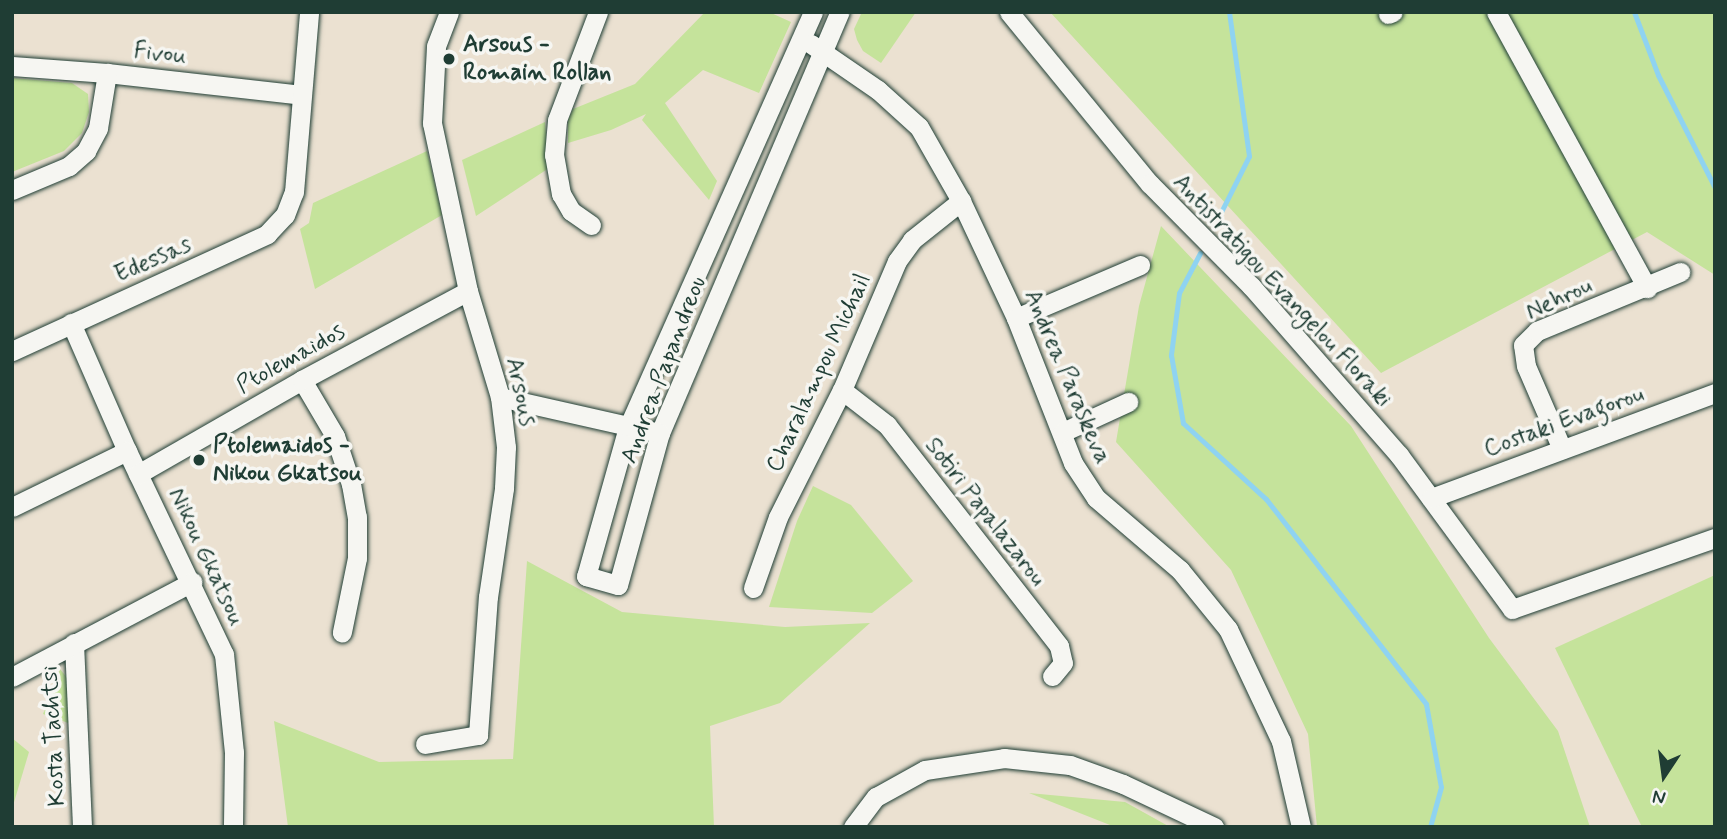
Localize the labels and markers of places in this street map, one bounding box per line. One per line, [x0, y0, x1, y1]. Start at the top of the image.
place label: Arsous - Romain Rollan [463, 31, 611, 87]
marker: Arsous - Romain Rollan [441, 51, 457, 67]
place label: Ptolemaidos - Nikou Gkatsou [213, 432, 362, 488]
marker: Ptolemaidos - Nikou Gkatsou [191, 452, 207, 468]

